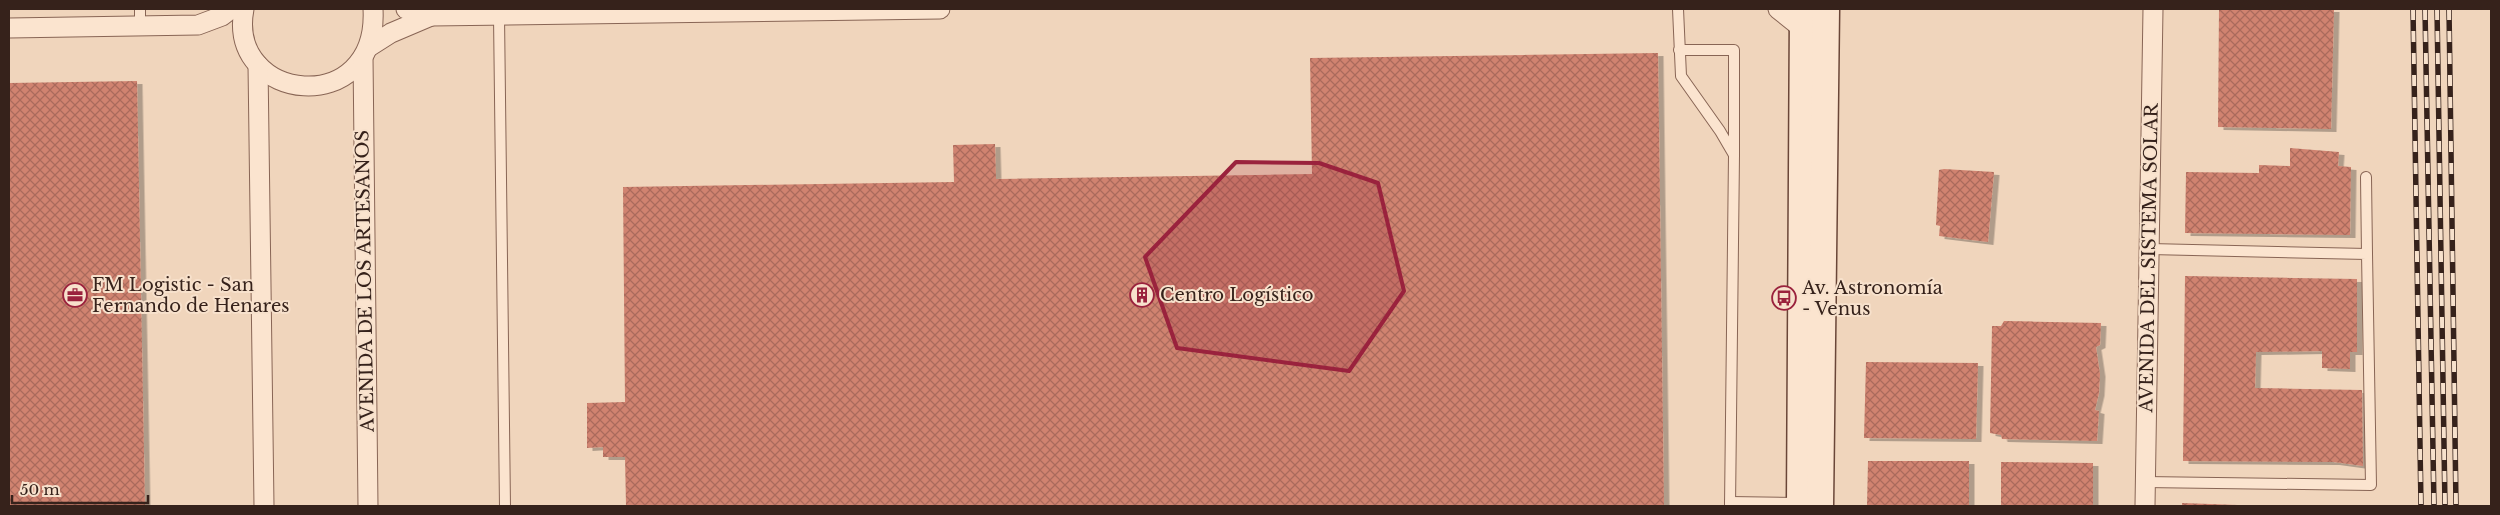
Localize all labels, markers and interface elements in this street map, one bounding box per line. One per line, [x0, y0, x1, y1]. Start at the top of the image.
street label: AVENIDA DEL SISTEMA SOLAR [2135, 102, 2163, 414]
street label: AVENIDA DE LOS ARTESANOS [351, 130, 379, 433]
place label: FM Logistic - San Fernando de Henares [92, 274, 289, 317]
place label: Av. Astronomía - Venus [1801, 277, 1943, 320]
office icon: FM Logistic - San Fernando de Henares [62, 282, 88, 308]
building icon: Centro Logístico [1129, 282, 1155, 308]
place label: Centro Logístico [1160, 284, 1314, 306]
bus stop icon: Av. Astronomía - Venus [1771, 285, 1797, 311]
scale bar [12, 472, 149, 504]
text: 50 m [20, 480, 60, 499]

